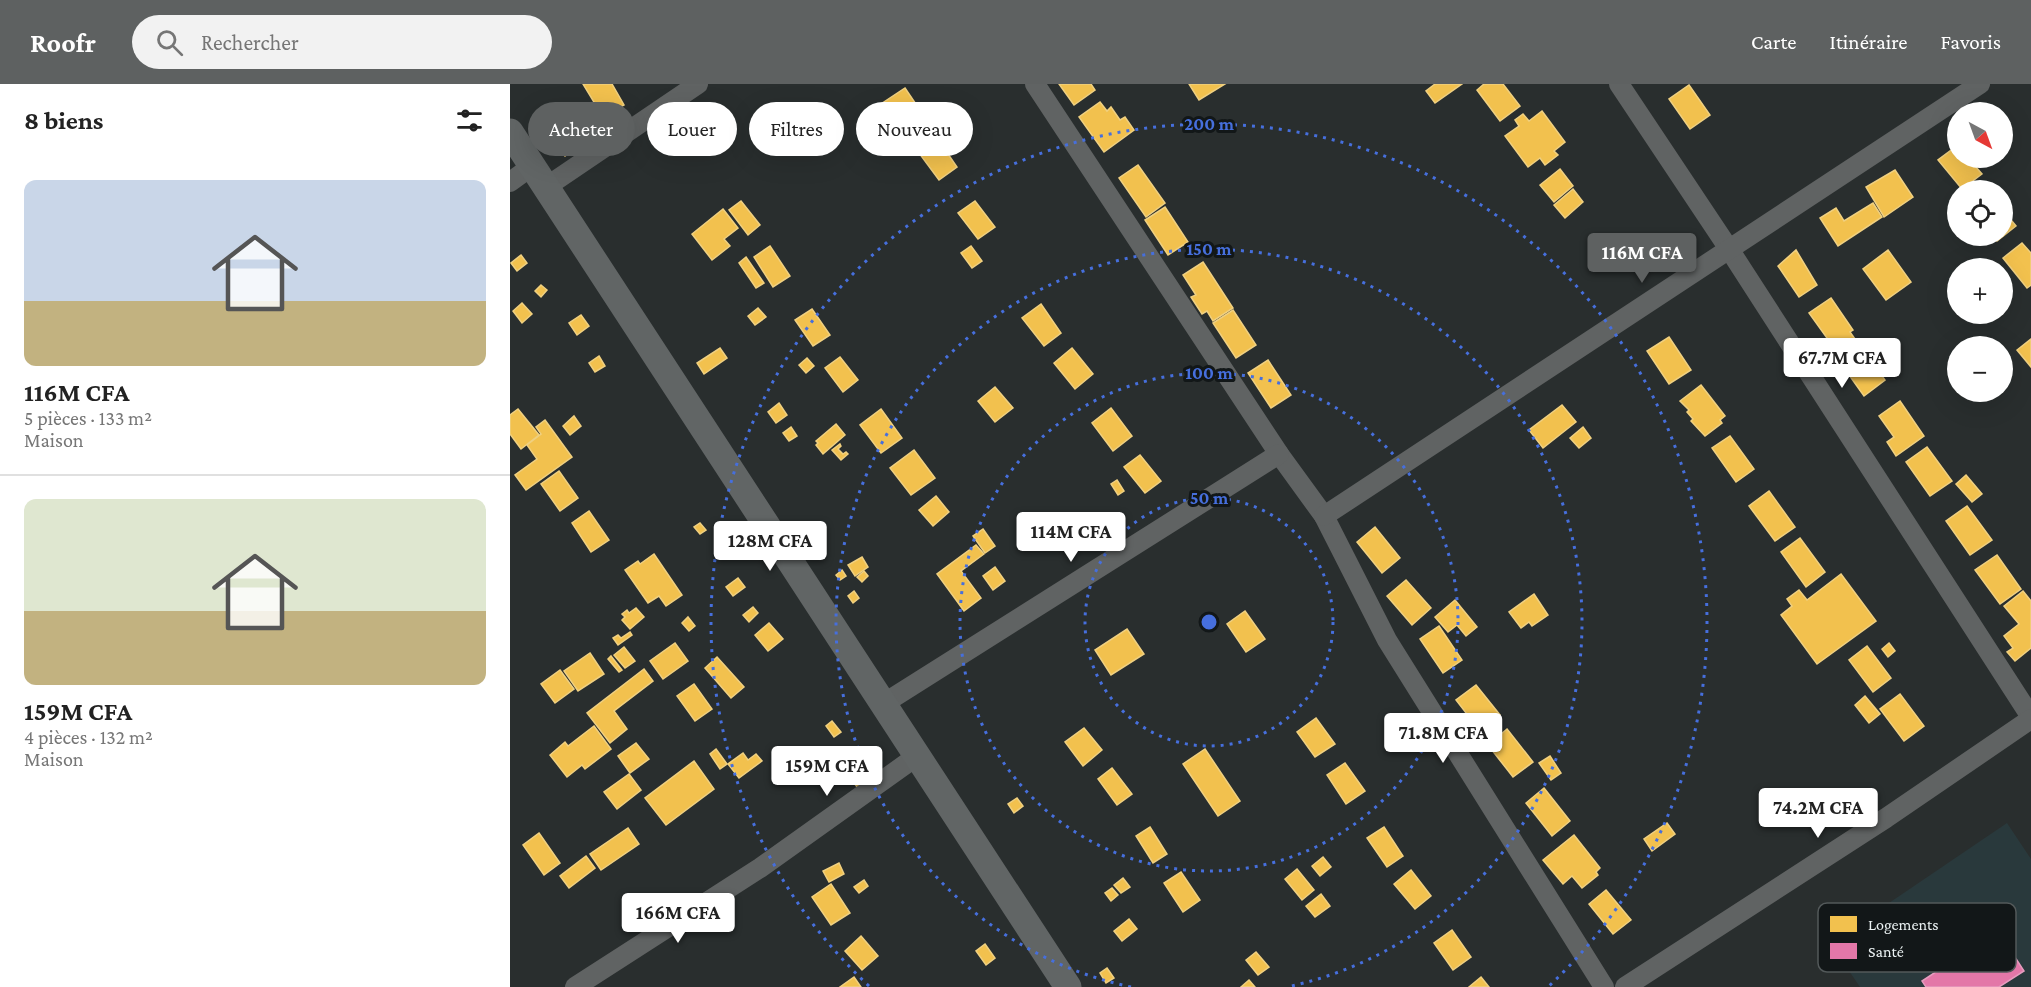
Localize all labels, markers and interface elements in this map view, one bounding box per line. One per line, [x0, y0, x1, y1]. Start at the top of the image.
search box [132, 15, 552, 69]
icon: search [153, 26, 186, 59]
text: Roofr [30, 27, 96, 58]
text: Rechercher [201, 30, 299, 55]
text: Carte [1751, 30, 1797, 54]
text: Itinéraire [1830, 30, 1907, 54]
text: Favoris [1940, 30, 2001, 54]
chip: Acheter [528, 102, 635, 156]
chip: Louer [647, 102, 737, 156]
chip: Filtres [749, 102, 844, 156]
chip: Nouveau [856, 102, 973, 156]
north arrow [1947, 102, 2013, 168]
map controls [1947, 102, 2013, 402]
icon: filters [453, 104, 486, 137]
text: 8 biens [24, 106, 103, 135]
text: 200 m [1184, 114, 1235, 134]
button: locate [1947, 180, 2013, 246]
icon: home [201, 219, 309, 327]
pin: 116M CFA [1580, 233, 1704, 284]
text: 150 m [1186, 239, 1232, 259]
text: 116M CFA [1601, 241, 1683, 263]
button: + [1947, 258, 2013, 324]
button: − [1947, 336, 2013, 402]
pin: 67.7M CFA [1773, 338, 1911, 389]
text: 67.7M CFA [1798, 346, 1886, 368]
text: 100 m [1185, 363, 1233, 383]
text: 116M CFA [24, 378, 129, 407]
text: 5 pièces · 133 m² [24, 407, 152, 429]
text: Maison [24, 429, 84, 451]
text: 50 m [1190, 488, 1229, 508]
pin: 114M CFA [1009, 512, 1133, 563]
text: 114M CFA [1031, 520, 1111, 542]
pin: 128M CFA [708, 521, 832, 572]
text: 128M CFA [728, 529, 812, 551]
icon: home [201, 538, 309, 646]
centre of rings [1199, 612, 1219, 632]
text: 159M CFA [24, 697, 132, 726]
pin: 71.8M CFA [1374, 713, 1512, 764]
text: 71.8M CFA [1398, 721, 1488, 743]
text: 4 pièces · 132 m² [24, 726, 153, 748]
pin: 159M CFA [765, 746, 889, 797]
text: Maison [24, 748, 84, 770]
text: 159M CFA [785, 754, 869, 776]
pin: 74.2M CFA [1749, 788, 1887, 839]
text: 74.2M CFA [1773, 796, 1863, 818]
pin: 166M CFA [616, 893, 740, 944]
text: 166M CFA [636, 901, 720, 923]
legend [1818, 903, 2016, 972]
text: Logements [1868, 916, 1939, 934]
text: Santé [1868, 943, 1904, 960]

